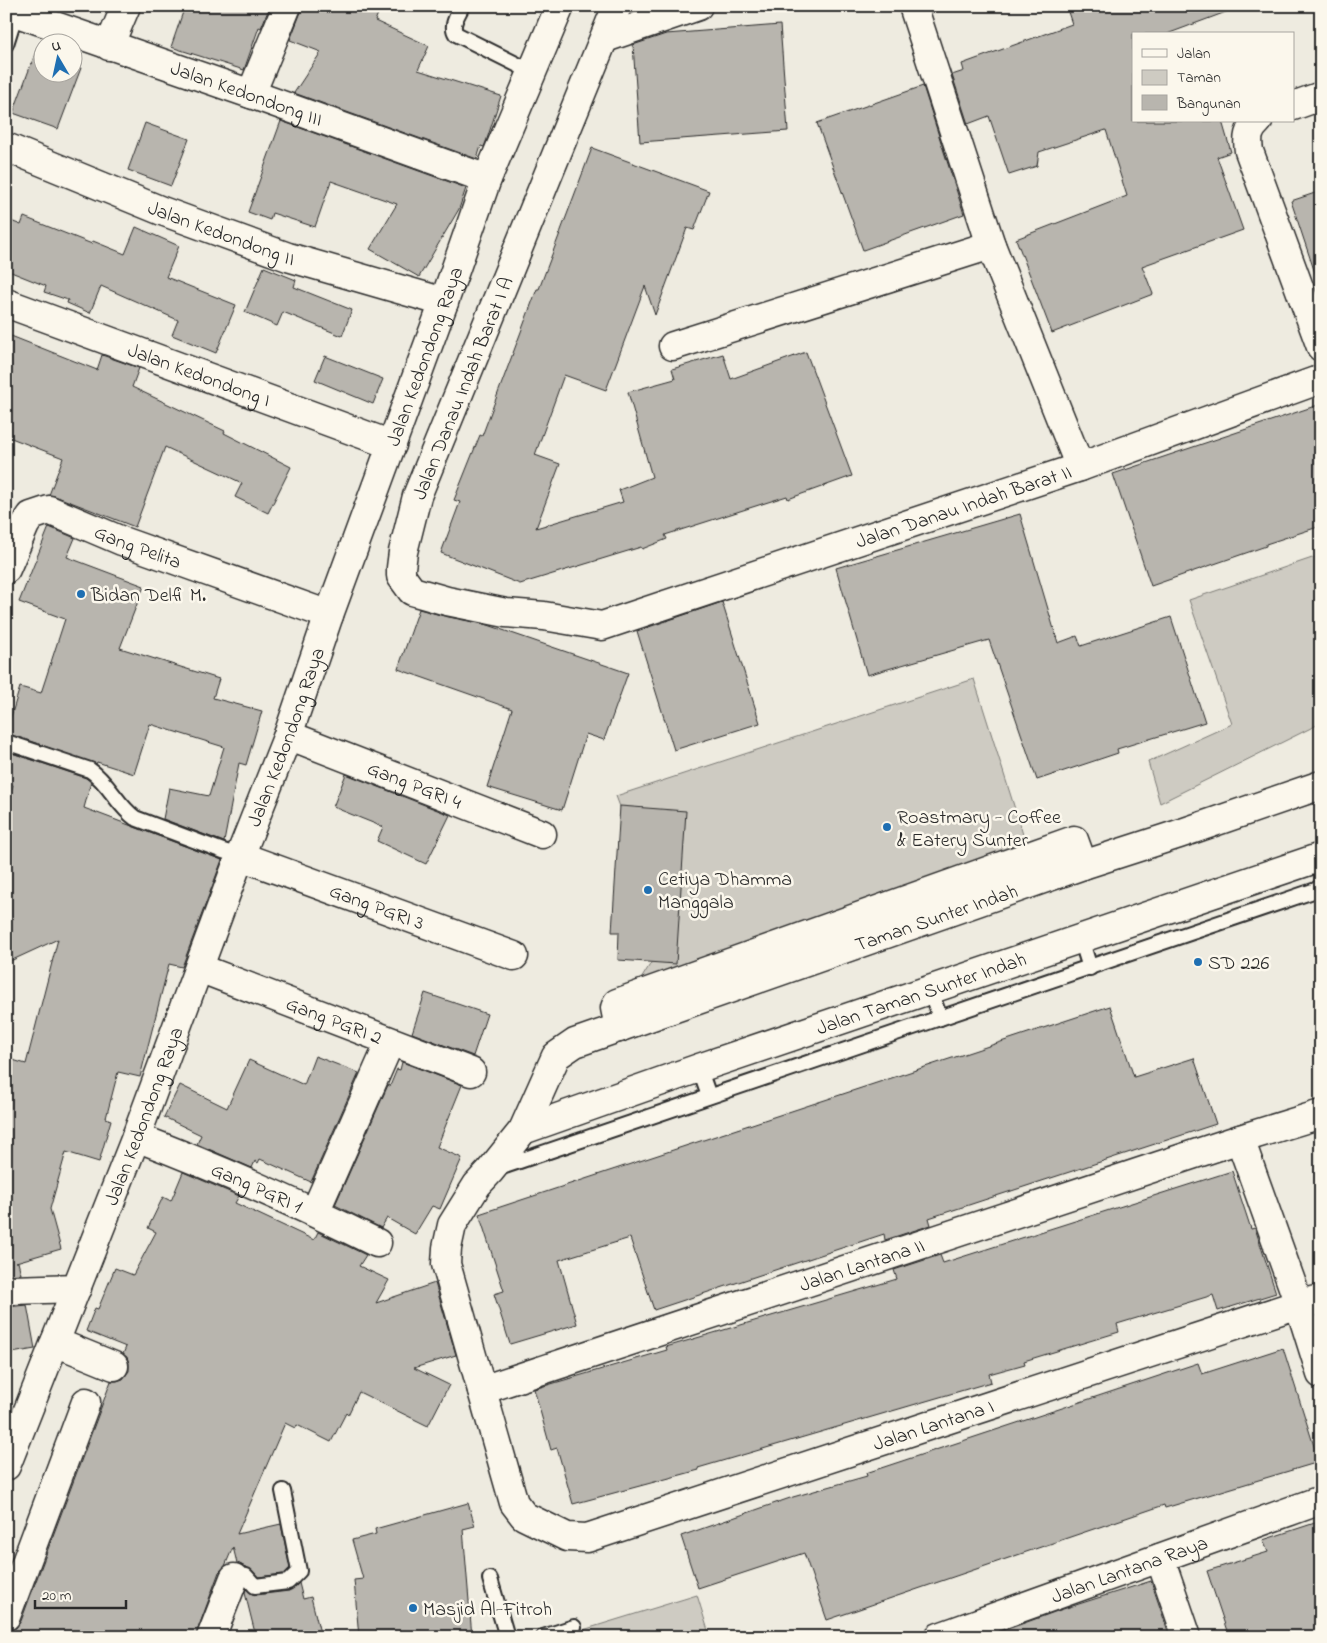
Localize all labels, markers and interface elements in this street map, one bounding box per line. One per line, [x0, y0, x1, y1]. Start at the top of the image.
north arrow [32, 32, 82, 82]
legend [1132, 32, 1294, 122]
text: U [50, 36, 62, 58]
text: Jalan [1177, 43, 1210, 65]
street label: Jalan Kedondong III [166, 55, 326, 136]
text: Taman [1177, 67, 1221, 89]
text: Bangunan [1176, 93, 1241, 116]
street label: Jalan Kedondong II [143, 195, 298, 275]
street label: Jalan Kedondong Raya [380, 263, 472, 451]
street label: Jalan Danau Indah Barat I A [406, 273, 522, 505]
street label: Jalan Kedondong I [123, 337, 274, 416]
street label: Jalan Danau Indah Barat II [852, 459, 1076, 558]
street label: Gang Pelita [89, 519, 185, 578]
place label: Bidan Delfi M. [90, 582, 206, 611]
marker: Bidan Delfi M. [75, 588, 87, 600]
street label: Jalan Kedondong Raya [241, 644, 334, 832]
street label: Gang PGRI 4 [362, 755, 465, 818]
place label: Roastmary - Coffee & Eatery Sunter [897, 804, 1061, 856]
marker: Roastmary - Coffee & Eatery Sunter [881, 821, 893, 833]
place label: Cetiya Dhamma Manggala [658, 866, 792, 919]
street label: Gang PGRI 3 [325, 878, 428, 939]
street label: Taman Sunter Indah [851, 878, 1022, 961]
marker: Cetiya Dhamma Manggala [642, 884, 654, 896]
street label: Jalan Taman Sunter Indah [813, 946, 1031, 1044]
place label: SD 226 [1208, 950, 1269, 979]
marker: SD 226 [1192, 956, 1204, 968]
street label: Gang PGRI 2 [281, 991, 386, 1054]
street label: Jalan Kedondong Raya [98, 1023, 192, 1211]
street label: Gang PGRI 1 [206, 1156, 307, 1222]
street label: Jalan Lantana II [796, 1232, 929, 1301]
street label: Jalan Lantana I [870, 1393, 998, 1460]
street label: Jalan Lantana Raya [1048, 1530, 1212, 1613]
scale bar [35, 1578, 126, 1610]
text: 20 m [42, 1585, 72, 1607]
place label: Masjid Al-Fitroh [423, 1596, 552, 1625]
marker: Masjid Al-Fitroh [407, 1602, 419, 1614]

